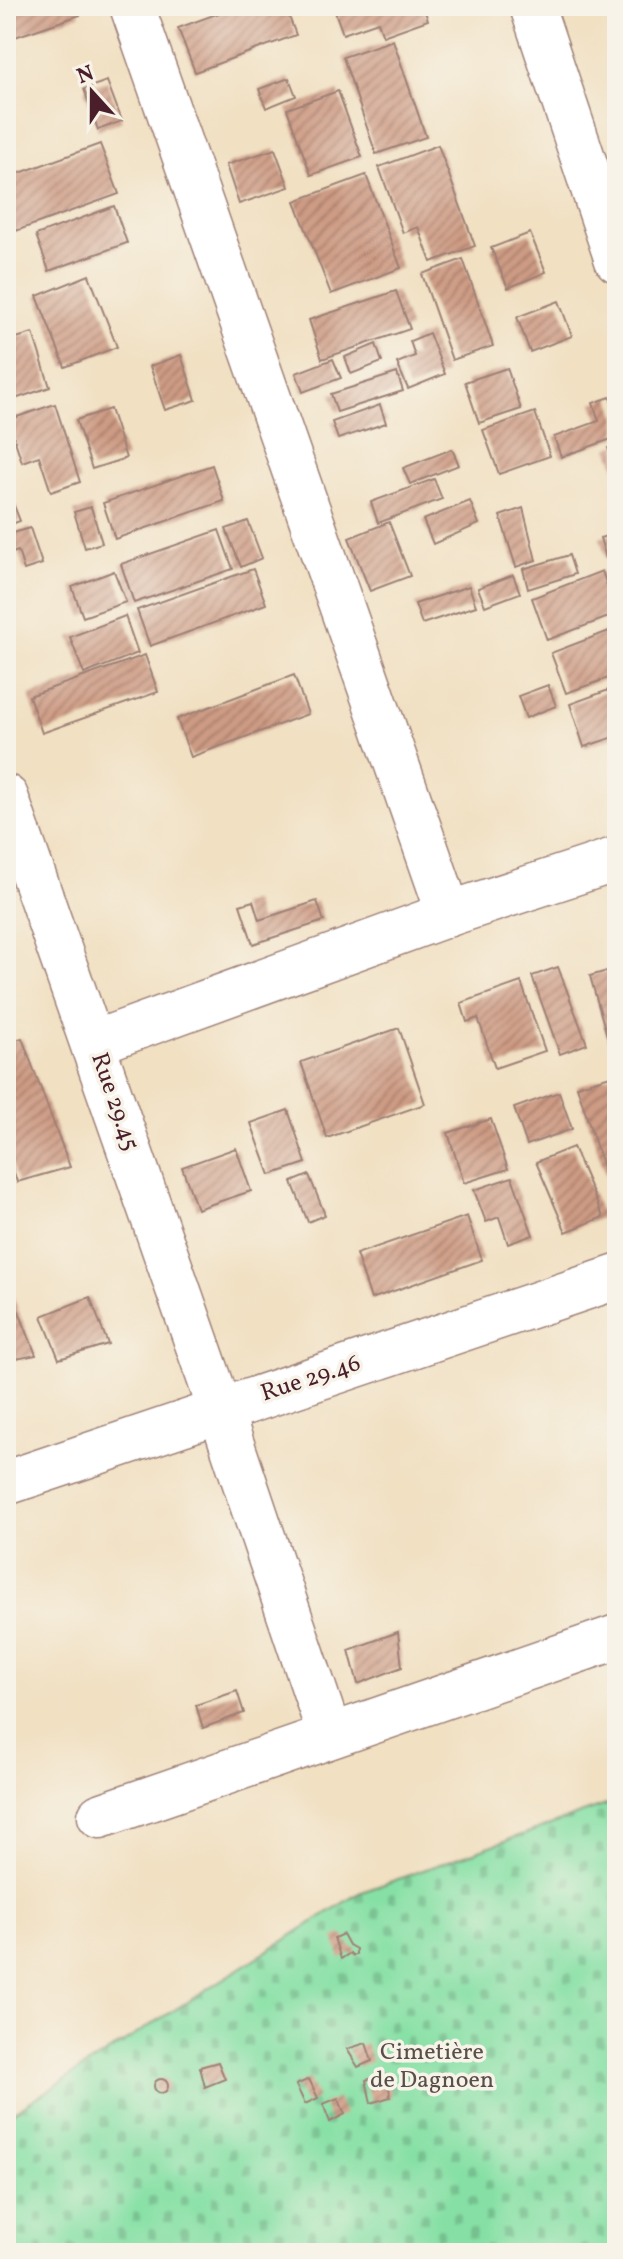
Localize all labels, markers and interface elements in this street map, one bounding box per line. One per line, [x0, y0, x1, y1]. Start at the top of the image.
north arrow [52, 52, 132, 132]
text: N [73, 58, 99, 93]
street label: Rue 29.45 [81, 1048, 147, 1156]
street label: Rue 29.46 [257, 1347, 365, 1411]
park label: Cimetière de Dagnoen [370, 2036, 494, 2098]

